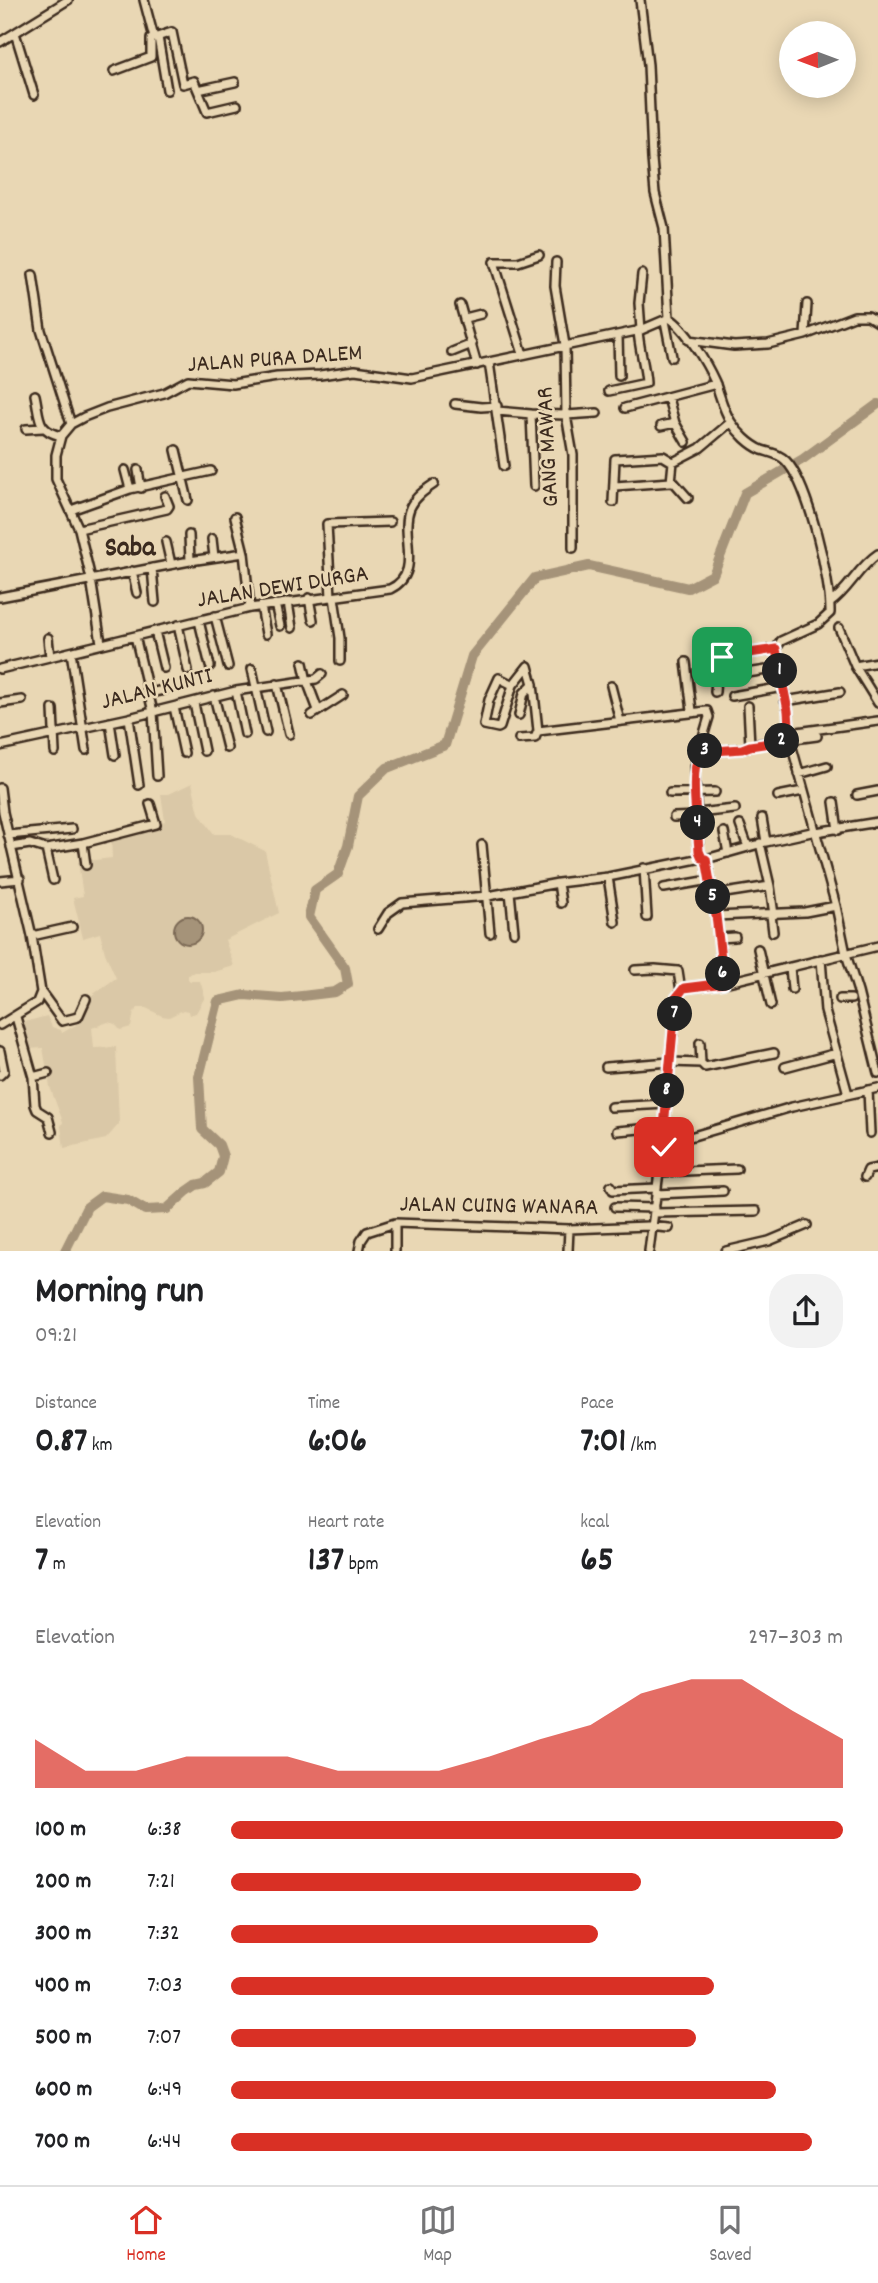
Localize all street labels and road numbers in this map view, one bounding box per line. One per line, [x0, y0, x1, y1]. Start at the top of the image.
street label: JALAN PURA DALEM [186, 337, 364, 383]
street label: GANG MAWAR [529, 386, 569, 508]
street label: JALAN DEWI DURGA [195, 558, 371, 618]
street label: JALAN KUNTI [98, 660, 217, 720]
street label: JALAN CUING WANARA [399, 1188, 599, 1226]

